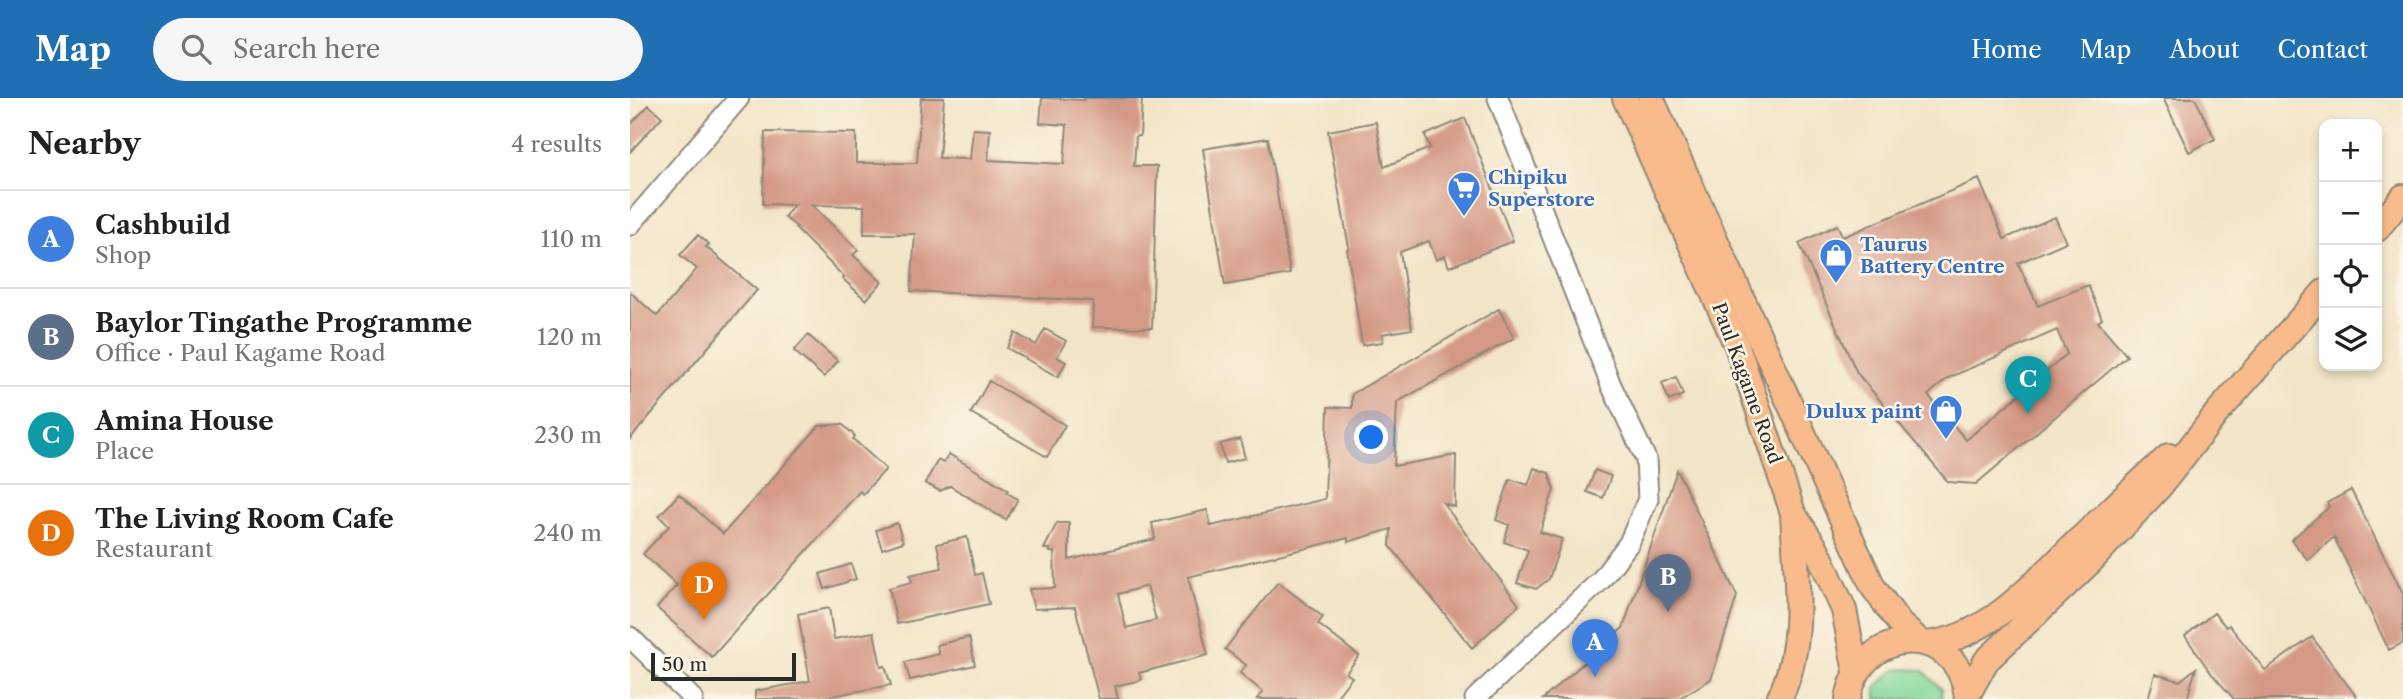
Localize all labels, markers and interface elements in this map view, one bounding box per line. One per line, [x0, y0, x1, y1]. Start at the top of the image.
search box [153, 18, 643, 81]
text: Map [35, 29, 111, 70]
icon: search [177, 30, 215, 68]
text: Search here [233, 33, 380, 65]
text: Home [1971, 35, 2042, 64]
text: Map [2080, 35, 2131, 64]
text: About [2169, 35, 2240, 64]
text: Contact [2278, 35, 2368, 64]
map controls [2319, 119, 2382, 371]
button: + [2319, 119, 2382, 182]
text: Nearby [28, 125, 141, 162]
text: 4 results [511, 130, 602, 158]
place label: Chipiku Superstore [1488, 166, 1595, 211]
supermarket icon: Chipiku Superstore [1445, 169, 1483, 218]
button: − [2319, 182, 2382, 245]
text: Cashbuild [95, 209, 231, 241]
text: A [42, 225, 60, 253]
text: 110 m [541, 225, 602, 253]
place label: Taurus Battery Centre [1860, 233, 2005, 278]
shop icon: Taurus Battery Centre [1817, 236, 1855, 285]
text: Shop [95, 241, 151, 269]
button: locate [2319, 245, 2382, 308]
street label: Paul Kagame Road [1707, 299, 1787, 467]
text: Baylor Tingathe Programme [95, 307, 472, 339]
button: layers [2319, 308, 2382, 371]
text: B [42, 323, 60, 351]
text: 120 m [537, 323, 602, 351]
text: Office · Paul Kagame Road [95, 339, 386, 367]
pin: C [2005, 356, 2051, 414]
shop icon: Dulux paint [1927, 392, 1965, 441]
place label: Dulux paint [1806, 400, 1922, 423]
text: Amina House [95, 405, 274, 437]
your location [1354, 420, 1388, 454]
text: C [42, 421, 60, 449]
text: 230 m [534, 421, 602, 449]
text: Place [95, 437, 154, 465]
text: The Living Room Cafe [95, 503, 394, 535]
text: D [41, 519, 61, 547]
text: 240 m [533, 519, 602, 547]
text: Restaurant [95, 535, 213, 563]
pin: B [1645, 554, 1691, 612]
pin: D [681, 562, 727, 620]
pin: A [1572, 619, 1618, 677]
scale bar [651, 650, 796, 682]
text: 50 m [662, 653, 707, 676]

